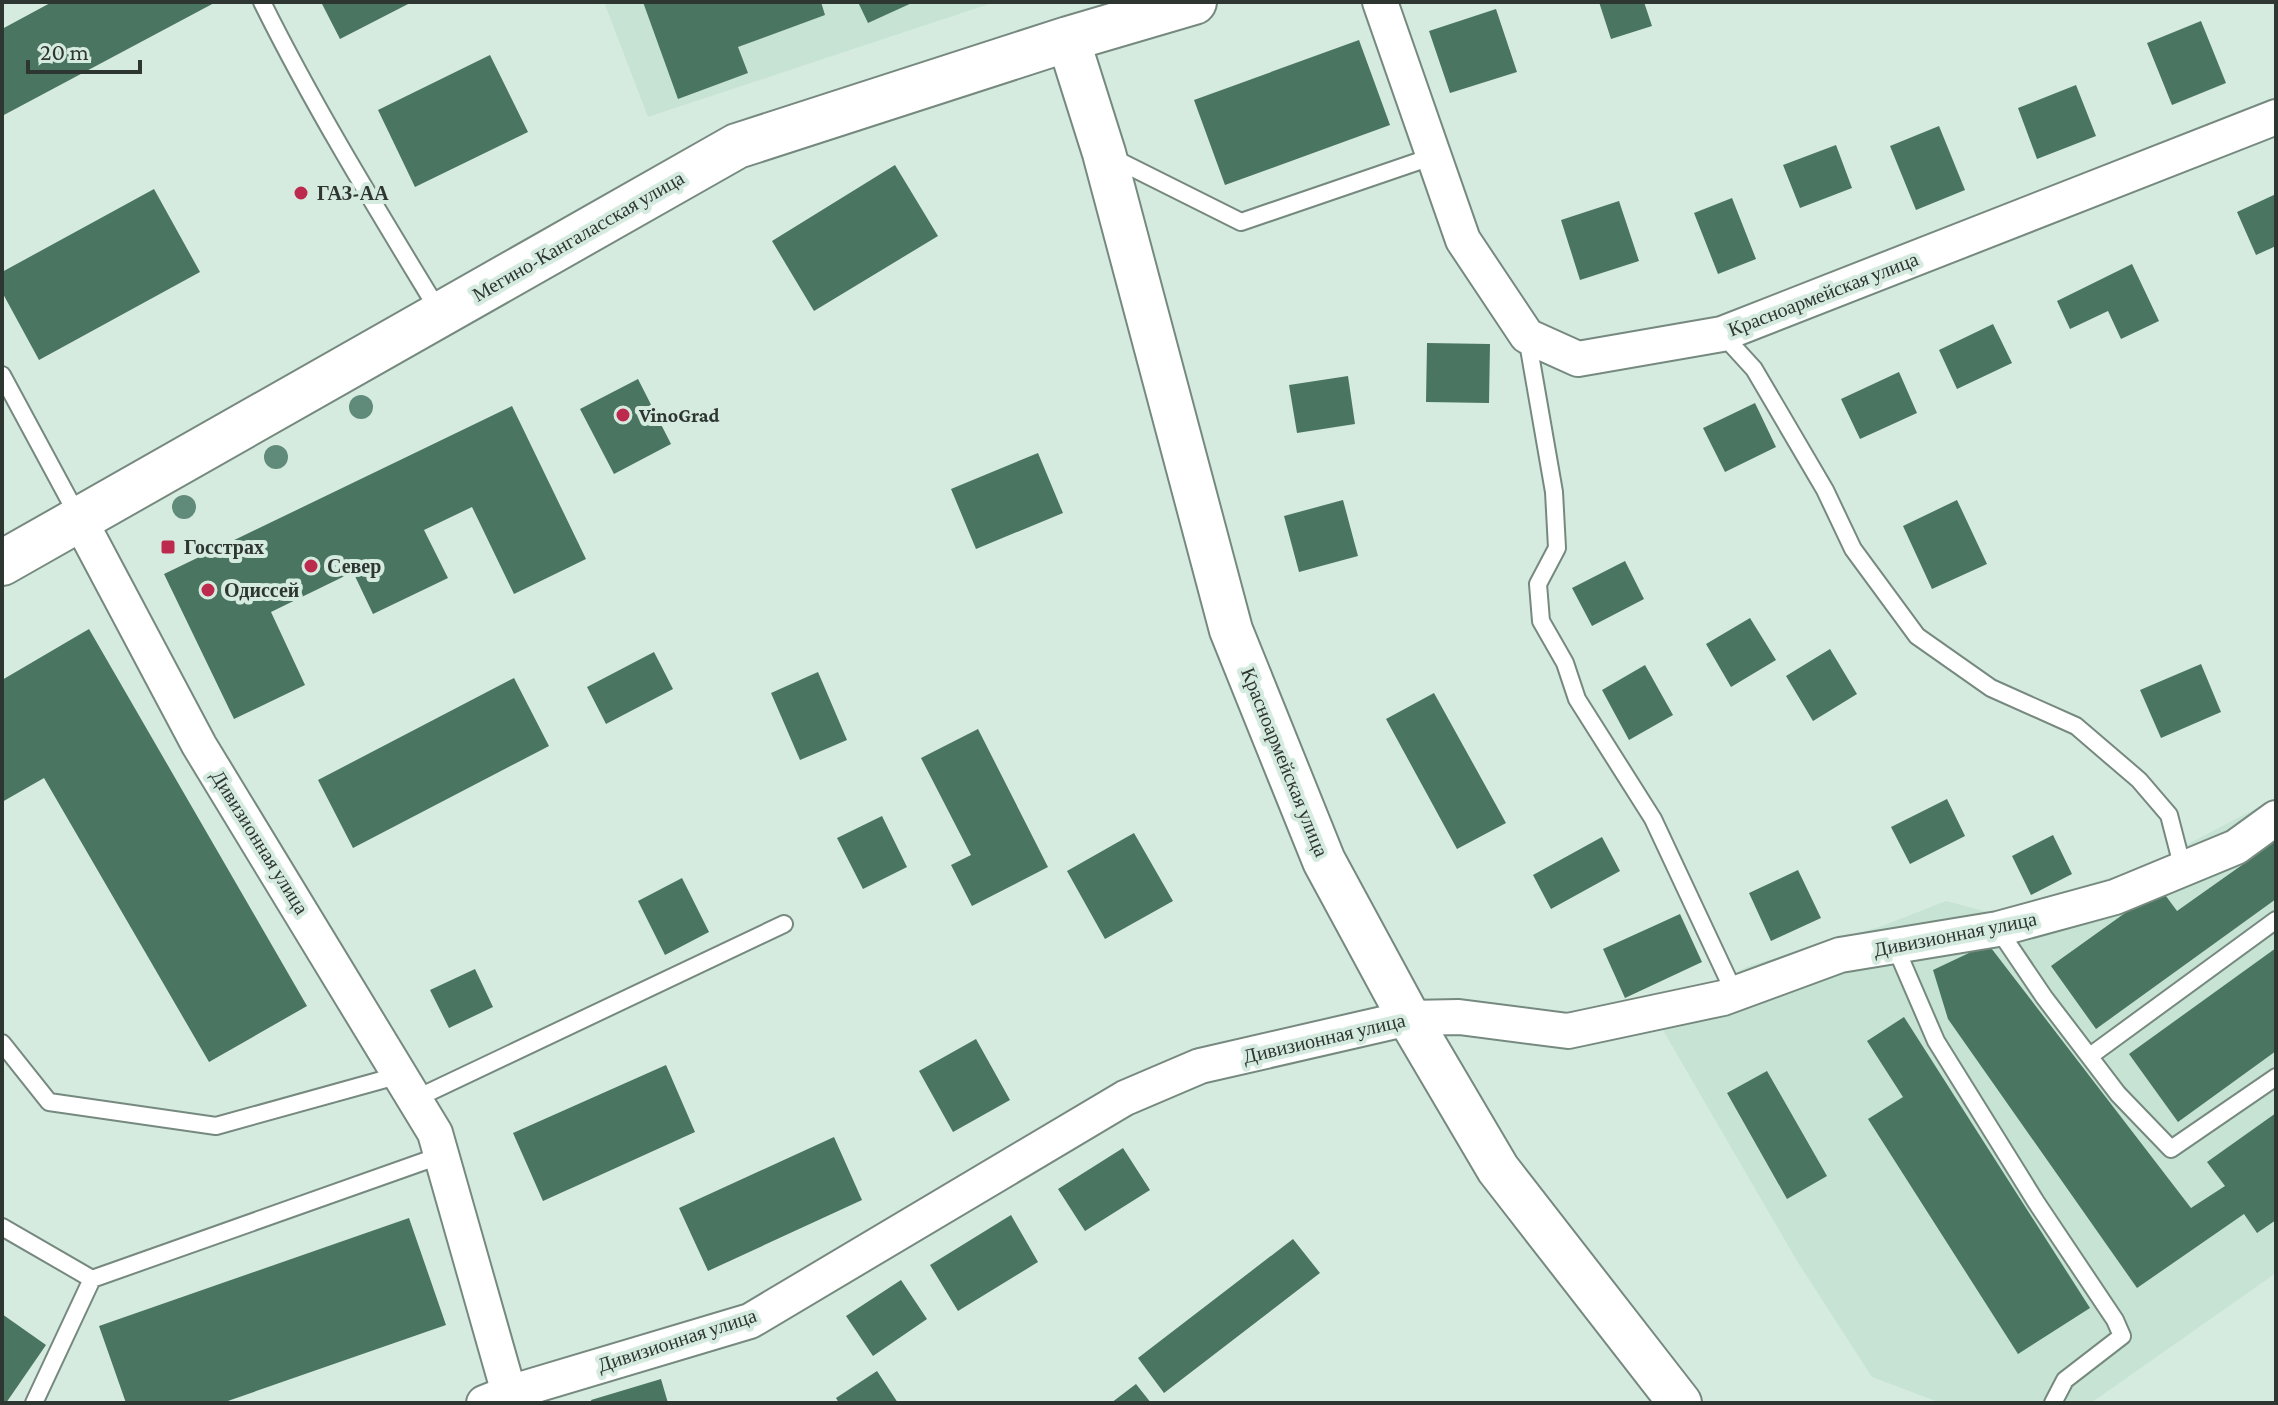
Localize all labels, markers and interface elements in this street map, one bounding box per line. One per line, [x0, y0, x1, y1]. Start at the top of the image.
scale bar [28, 24, 140, 74]
text: 20 m [40, 38, 89, 65]
street label: Мегино-Кангаласская улица [468, 166, 688, 307]
place label: ГАЗ-АА [317, 182, 389, 204]
marker: ГАЗ-АА [292, 184, 310, 202]
street label: Красноармейская улица [1725, 247, 1922, 341]
place label: VinoGrad [638, 404, 719, 426]
marker: VinoGrad [614, 406, 632, 424]
place label: Госстрах [184, 536, 264, 559]
marker: Госстрах [159, 538, 177, 556]
place label: Север [327, 555, 381, 578]
marker: Север [302, 557, 320, 575]
place label: Одиссей [224, 579, 299, 601]
marker: Одиссей [199, 581, 217, 599]
street label: Красноармейская улица [1236, 664, 1333, 860]
street label: Дивизионная улица [206, 766, 313, 919]
street label: Дивизионная улица [1872, 907, 2039, 962]
street label: Дивизионная улица [1241, 1009, 1408, 1068]
street label: Дивизионная улица [595, 1304, 760, 1377]

